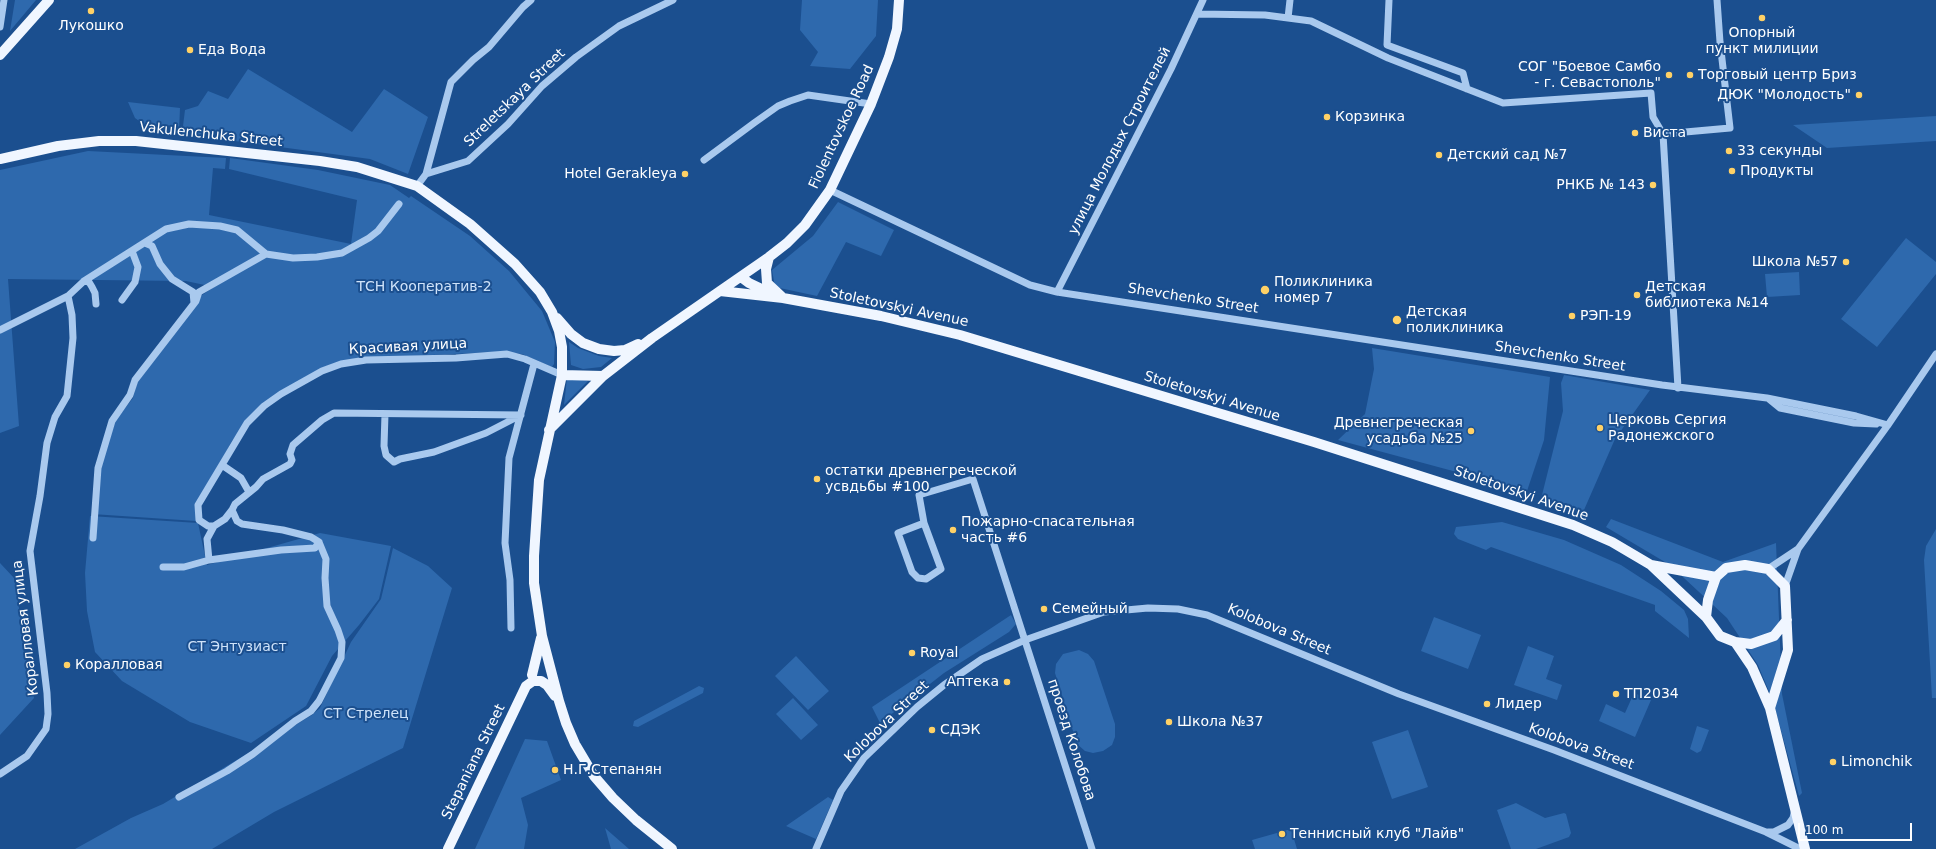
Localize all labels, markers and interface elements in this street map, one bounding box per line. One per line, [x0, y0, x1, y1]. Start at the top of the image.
marker: Лукошко [86, 6, 96, 16]
marker: Опорный пункт милиции [1757, 13, 1767, 23]
place label: Лукошко [58, 18, 124, 34]
place label: Опорный пункт милиции [1705, 25, 1819, 58]
place label: Еда Вода [198, 42, 266, 58]
street label: улица Молодых Строителей [1065, 44, 1175, 238]
marker: Еда Вода [185, 45, 195, 55]
street label: Streletskaya Street [461, 45, 569, 151]
place label: СОГ "Боевое Самбо - г. Севастополь" [1518, 59, 1661, 92]
street label: Fiolentovskoe Road [806, 62, 878, 192]
place label: Торговый центр Бриз [1698, 67, 1857, 83]
marker: СОГ "Боевое Самбо - г. Севастополь" [1664, 70, 1674, 80]
marker: Торговый центр Бриз [1685, 70, 1695, 80]
place label: ДЮК "Молодость" [1717, 87, 1851, 103]
marker: ДЮК "Молодость" [1854, 90, 1864, 100]
place label: Корзинка [1335, 109, 1405, 125]
marker: Корзинка [1322, 112, 1332, 122]
street label: Vakulenchuka Street [139, 119, 283, 151]
place label: Виста [1643, 125, 1686, 141]
marker: Виста [1630, 128, 1640, 138]
place label: 33 секунды [1737, 143, 1822, 159]
marker: 33 секунды [1724, 146, 1734, 156]
place label: Детский сад №7 [1447, 147, 1567, 163]
marker: Детский сад №7 [1434, 150, 1444, 160]
place label: Продукты [1740, 163, 1814, 179]
place label: Hotel Gerakleya [564, 166, 677, 182]
marker: Продукты [1727, 166, 1737, 176]
marker: Hotel Gerakleya [680, 169, 690, 179]
place label: РНКБ № 143 [1556, 177, 1645, 193]
marker: РНКБ № 143 [1648, 180, 1658, 190]
place label: Школа №57 [1752, 254, 1838, 270]
marker: Школа №57 [1841, 257, 1851, 267]
place label: Поликлиника номер 7 [1274, 274, 1373, 306]
park label: ТСН Кооператив-2 [356, 279, 492, 295]
place label: Детская библиотека №14 [1645, 279, 1769, 312]
street label: Shevchenko Street [1127, 280, 1259, 318]
marker: Поликлиника номер 7 [1259, 284, 1271, 296]
street label: Stoletovskyi Avenue [828, 285, 970, 331]
marker: Детская библиотека №14 [1632, 290, 1642, 300]
place label: Детская поликлиника [1406, 304, 1504, 336]
place label: РЭП-19 [1580, 308, 1632, 324]
marker: РЭП-19 [1567, 311, 1577, 321]
marker: Детская поликлиника [1391, 314, 1403, 326]
street label: Красивая улица [348, 336, 468, 358]
street label: Shevchenko Street [1494, 338, 1626, 376]
street label: Stoletovskyi Avenue [1142, 368, 1282, 426]
place label: Церковь Сергия Радонежского [1608, 412, 1726, 444]
place label: Древнегреческая усадьба №25 [1334, 415, 1463, 448]
marker: Церковь Сергия Радонежского [1595, 423, 1605, 433]
marker: Древнегреческая усадьба №25 [1466, 426, 1476, 436]
place label: остатки древнегреческой усвдьбы #100 [825, 463, 1017, 496]
street label: Stoletovskyi Avenue [1451, 463, 1591, 525]
marker: остатки древнегреческой усвдьбы #100 [812, 474, 822, 484]
place label: Пожарно-спасательная часть #6 [961, 514, 1135, 546]
marker: Пожарно-спасательная часть #6 [948, 525, 958, 535]
street label: Коралловая улица [9, 559, 43, 697]
place label: Семейный [1052, 601, 1128, 617]
street label: Kolobova Street [1225, 601, 1333, 659]
marker: Семейный [1039, 604, 1049, 614]
park label: СТ Энтузиаст [187, 639, 287, 655]
place label: Royal [920, 645, 958, 661]
marker: Royal [907, 648, 917, 658]
place label: Коралловая [75, 657, 163, 673]
marker: Коралловая [62, 660, 72, 670]
place label: Аптека [946, 674, 999, 690]
street label: Kolobova Street [841, 677, 933, 767]
marker: Аптека [1002, 677, 1012, 687]
street label: проезд Колобова [1043, 677, 1099, 803]
place label: ТП2034 [1624, 686, 1679, 702]
marker: ТП2034 [1611, 689, 1621, 699]
place label: Лидер [1495, 696, 1542, 712]
marker: Лидер [1482, 699, 1492, 709]
street label: Stepaniana Street [439, 702, 509, 822]
park label: СТ Стрелец [323, 706, 409, 722]
place label: Школа №37 [1177, 714, 1263, 730]
marker: Школа №37 [1164, 717, 1174, 727]
street label: Kolobova Street [1526, 720, 1636, 774]
place label: СДЭК [940, 722, 980, 738]
marker: СДЭК [927, 725, 937, 735]
place label: Limonchik [1841, 754, 1912, 770]
marker: Limonchik [1828, 757, 1838, 767]
place label: Н.Г.Степанян [563, 762, 662, 778]
marker: Н.Г.Степанян [550, 765, 560, 775]
scale bar [1800, 815, 1914, 841]
text: 100 m [1805, 823, 1843, 837]
place label: Теннисный клуб "Лайв" [1290, 826, 1464, 842]
marker: Теннисный клуб "Лайв" [1277, 829, 1287, 839]

